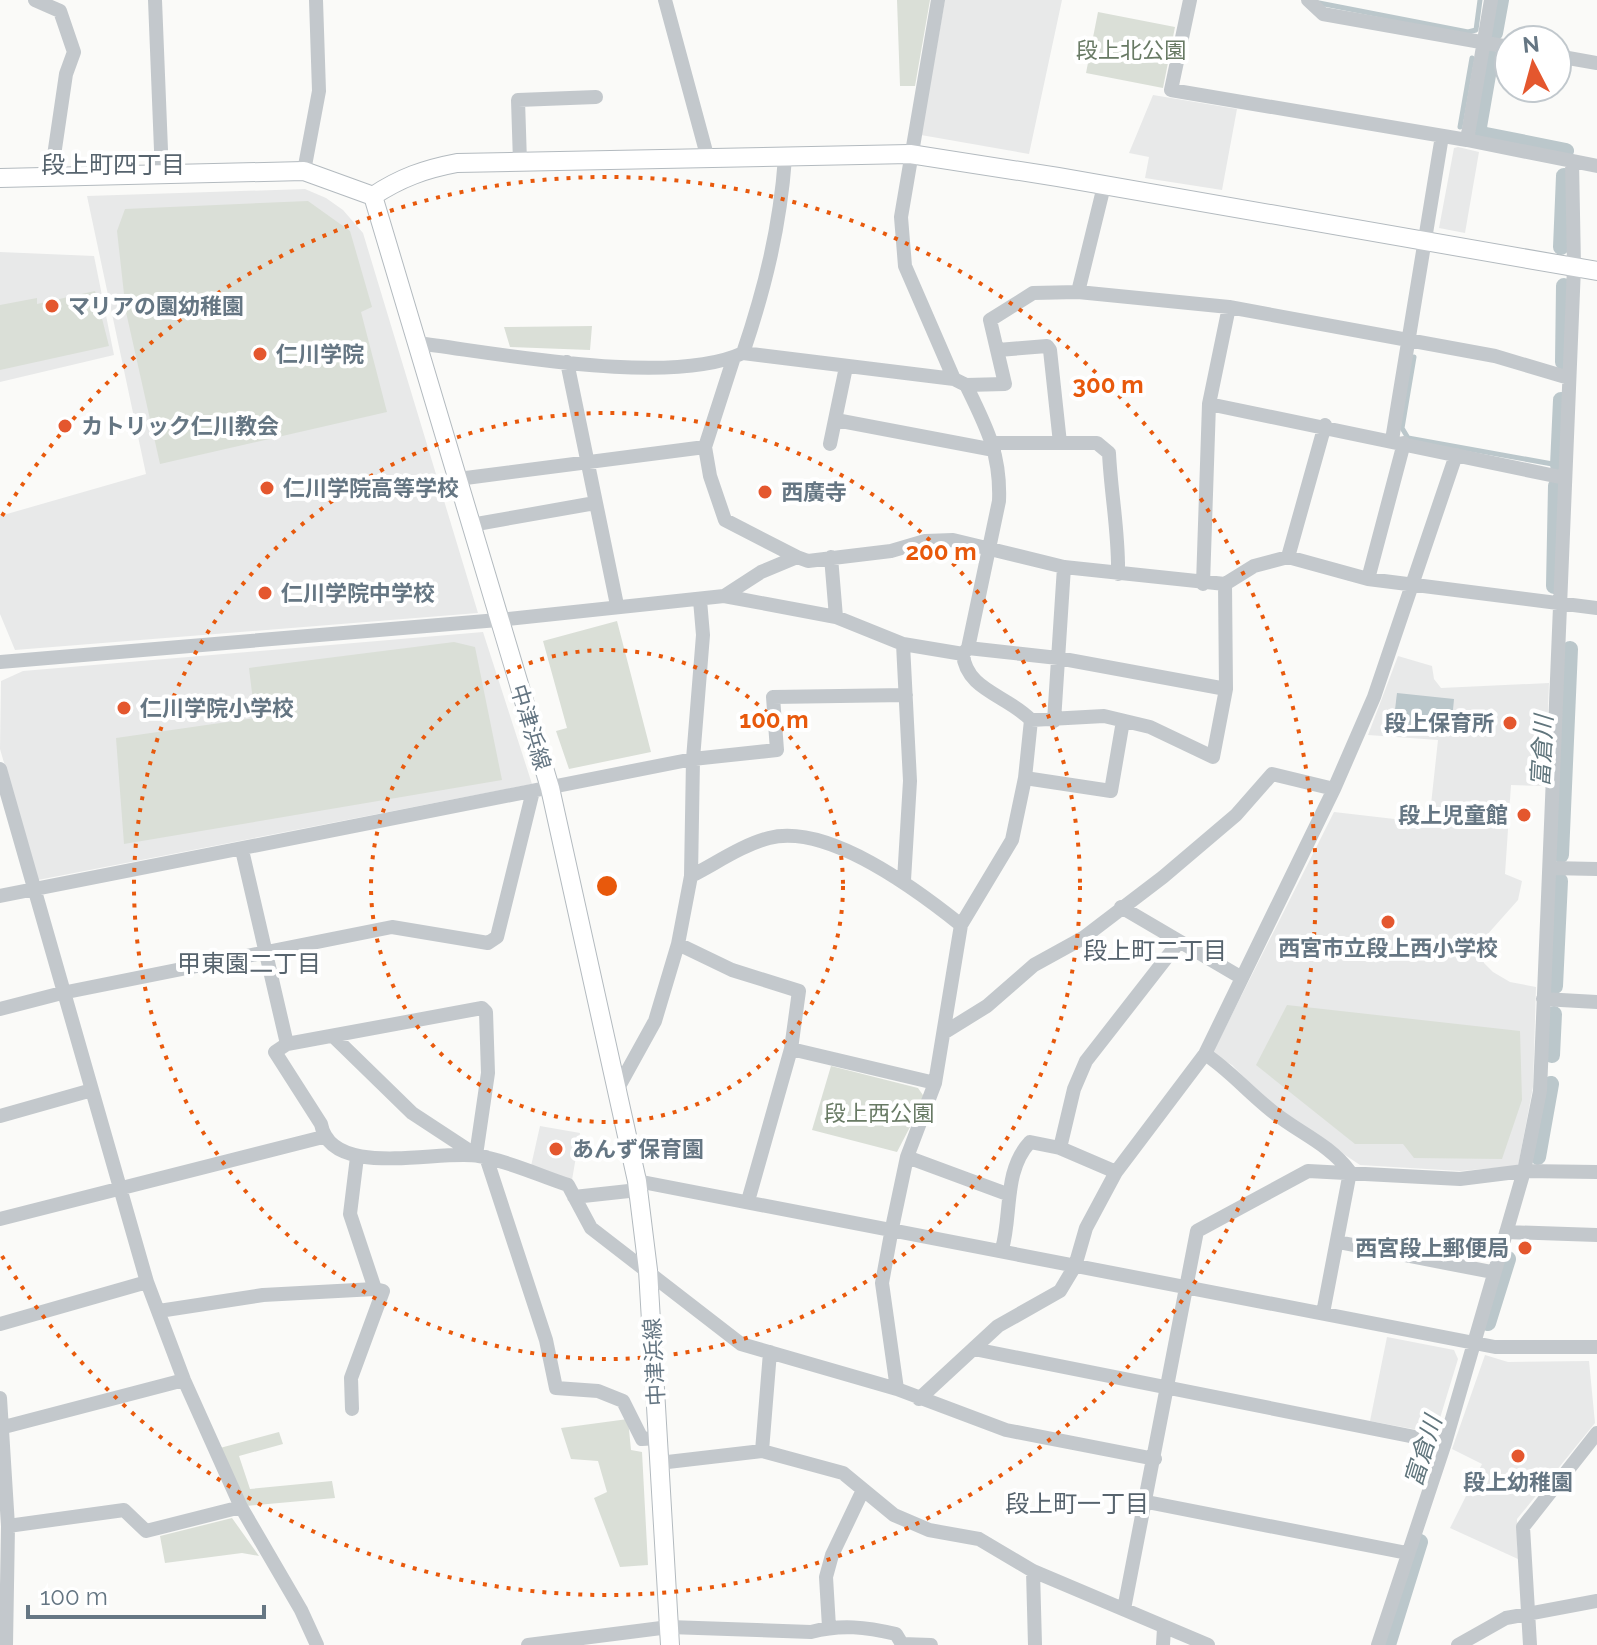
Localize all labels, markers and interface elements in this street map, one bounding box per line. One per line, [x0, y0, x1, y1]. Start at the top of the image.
north arrow [1493, 24, 1573, 104]
text: N [1521, 30, 1541, 58]
park label: 段上北公園 [1076, 37, 1186, 63]
district label: 段上町四丁目 [41, 150, 185, 179]
place label: マリアの園幼稚園 [68, 293, 244, 319]
marker: マリアの園幼稚園 [43, 297, 61, 315]
place label: 仁川学院 [276, 341, 364, 367]
marker: 仁川学院 [251, 345, 269, 363]
text: 300 m [1073, 370, 1143, 399]
place label: カトリック仁川教会 [81, 413, 279, 439]
marker: カトリック仁川教会 [56, 417, 74, 435]
place label: 仁川学院高等学校 [283, 475, 459, 501]
marker: 仁川学院高等学校 [258, 479, 276, 497]
place label: 西廣寺 [781, 479, 847, 505]
marker: 西廣寺 [756, 483, 774, 501]
text: 200 m [905, 537, 977, 566]
place label: 仁川学院中学校 [281, 580, 435, 606]
marker: 仁川学院中学校 [256, 584, 274, 602]
street label: 中津浜線 [506, 681, 556, 773]
place label: 仁川学院小学校 [140, 695, 294, 721]
marker: 仁川学院小学校 [115, 699, 133, 717]
text: 100 m [739, 705, 809, 734]
place label: 段上保育所 [1384, 710, 1494, 736]
water label: 富倉川 [1526, 711, 1559, 788]
marker: 段上保育所 [1501, 714, 1519, 732]
place label: 段上児童館 [1398, 802, 1508, 828]
marker: 段上児童館 [1515, 806, 1533, 824]
centre of rings [593, 872, 621, 900]
marker: 西宮市立段上西小学校 [1379, 913, 1397, 931]
place label: 西宮市立段上西小学校 [1278, 935, 1498, 961]
district label: 段上町二丁目 [1083, 936, 1227, 965]
district label: 甲東園二丁目 [177, 949, 321, 978]
park label: 段上西公園 [824, 1100, 934, 1126]
place label: あんず保育園 [572, 1136, 704, 1162]
marker: あんず保育園 [547, 1140, 565, 1158]
place label: 西宮段上郵便局 [1355, 1235, 1509, 1261]
marker: 西宮段上郵便局 [1516, 1239, 1534, 1257]
street label: 中津浜線 [639, 1317, 669, 1407]
water label: 富倉川 [1399, 1409, 1448, 1490]
marker: 段上幼稚園 [1509, 1447, 1527, 1465]
place label: 段上幼稚園 [1463, 1469, 1573, 1495]
district label: 段上町一丁目 [1005, 1489, 1149, 1518]
scale bar [28, 1569, 264, 1619]
text: 100 m [40, 1582, 108, 1611]

